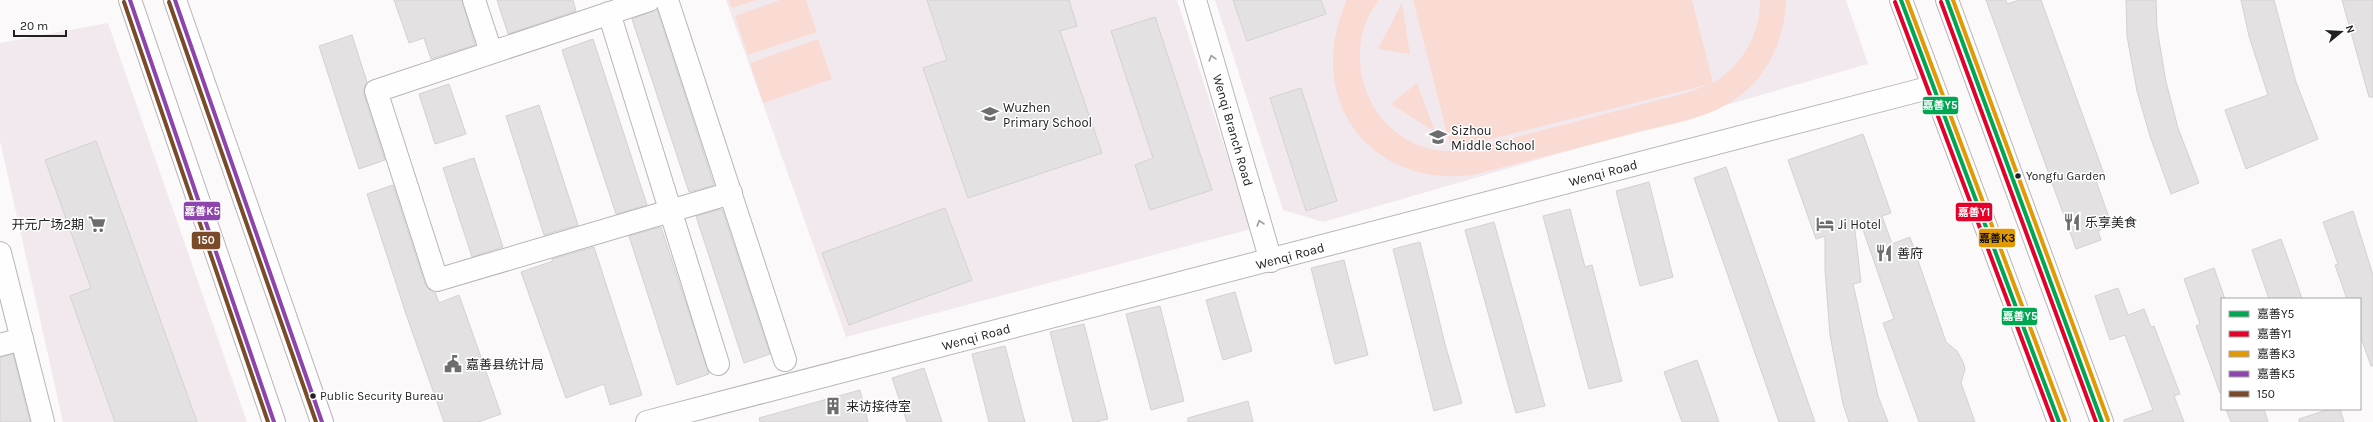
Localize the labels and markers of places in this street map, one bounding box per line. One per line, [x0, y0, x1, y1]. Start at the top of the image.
place label: Wuzhen Primary School [1003, 100, 1092, 130]
school or university icon: Wuzhen Primary School [980, 104, 1000, 124]
place label: Sizhou Middle School [1451, 123, 1535, 153]
school or university icon: Sizhou Middle School [1428, 127, 1448, 147]
place label: Yongfu Garden [2026, 169, 2106, 183]
marker: Yongfu Garden [2013, 171, 2023, 181]
restaurant icon: 乐享美食 [2062, 212, 2082, 232]
supermarket icon: 开元广场2期 [87, 214, 107, 234]
hotel icon: Ji Hotel [1815, 214, 1835, 234]
place label: 乐享美食 [2085, 215, 2137, 230]
place label: 开元广场2期 [11, 217, 84, 232]
place label: Ji Hotel [1838, 217, 1881, 232]
restaurant icon: 善府 [1874, 243, 1894, 263]
place label: 善府 [1897, 246, 1923, 261]
public building icon: 嘉善县统计局 [443, 354, 463, 374]
place label: 嘉善县统计局 [466, 357, 544, 372]
place label: Public Security Bureau [320, 389, 444, 403]
marker: Public Security Bureau [308, 391, 318, 401]
building icon: 来访接待室 [823, 396, 843, 416]
place label: 来访接待室 [846, 399, 911, 414]

